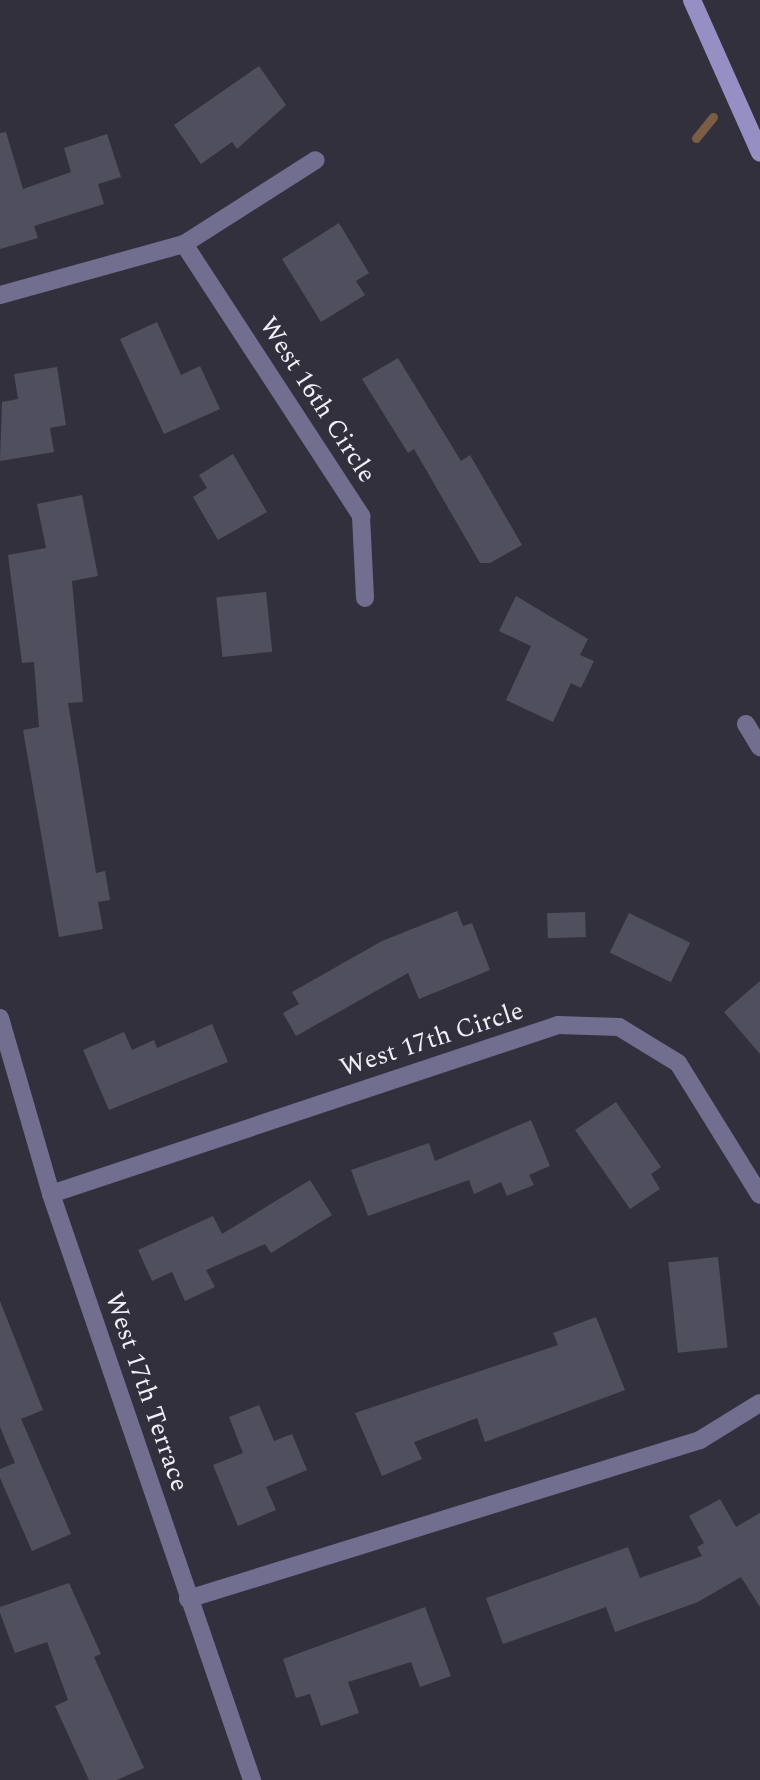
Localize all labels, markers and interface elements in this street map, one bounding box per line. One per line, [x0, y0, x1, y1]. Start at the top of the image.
street label: West 16th Circle [252, 311, 382, 489]
street label: West 17th Circle [336, 996, 528, 1084]
street label: West 17th Terrace [97, 1288, 195, 1496]

